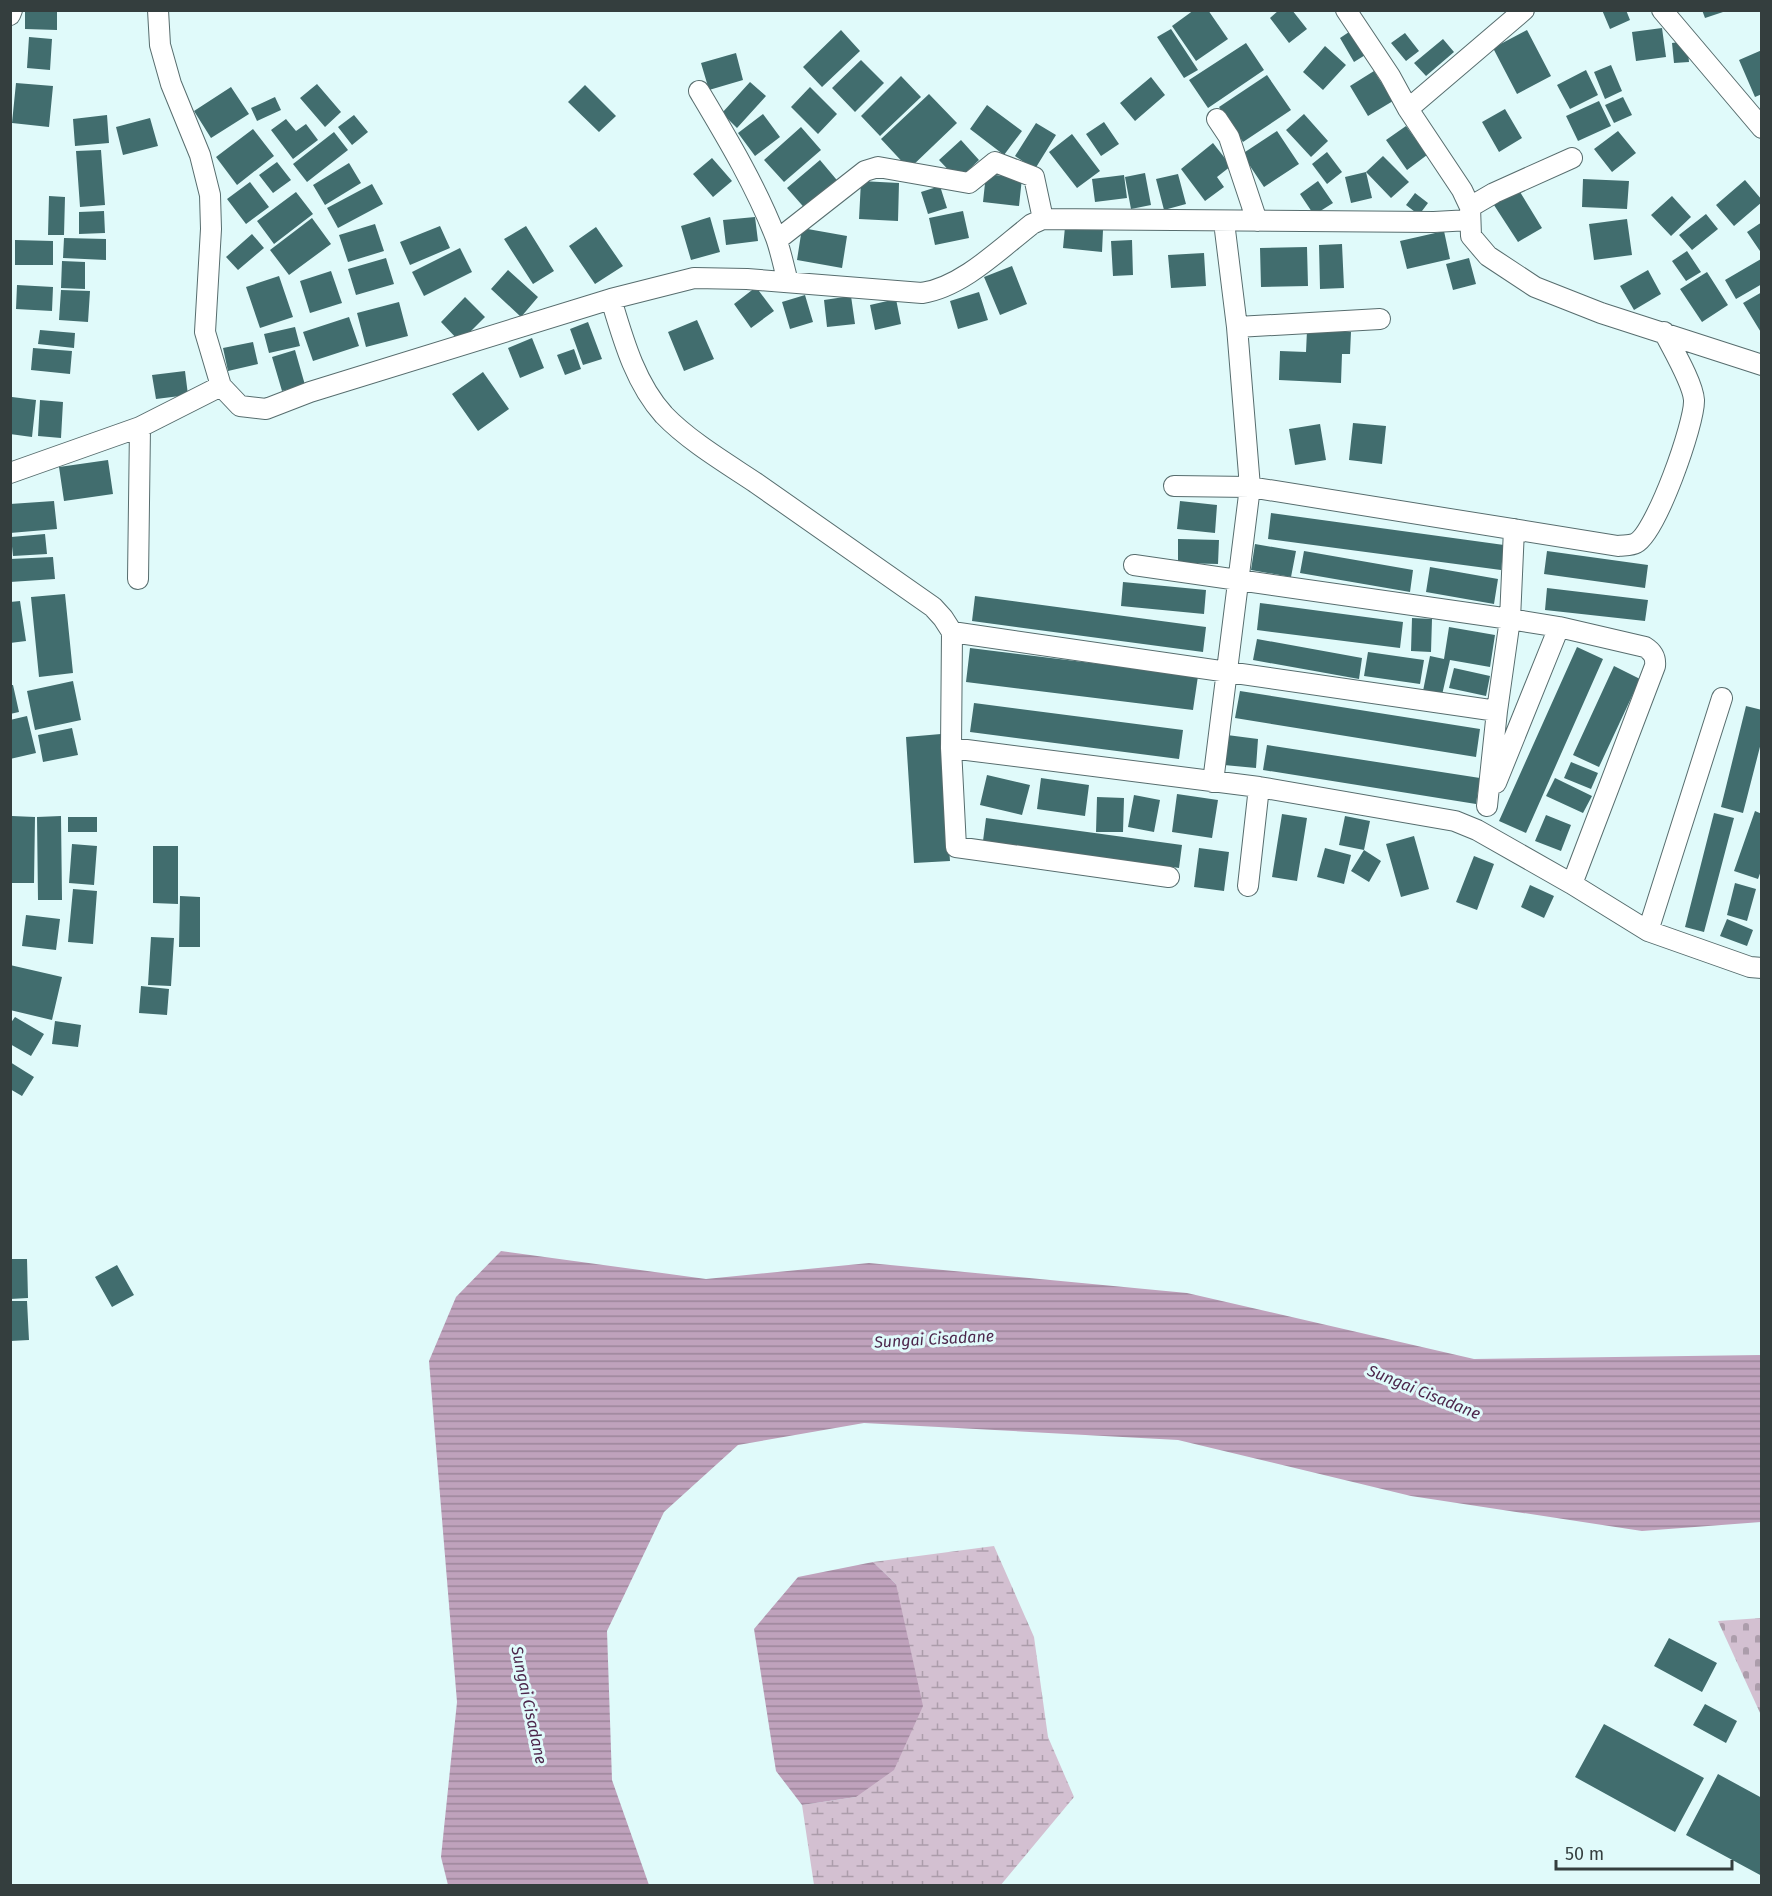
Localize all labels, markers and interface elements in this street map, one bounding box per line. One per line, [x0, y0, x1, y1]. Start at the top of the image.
water label: Sungai Cisadane [873, 1326, 994, 1352]
water label: Sungai Cisadane [1364, 1360, 1483, 1423]
water label: Sungai Cisadane [507, 1643, 551, 1766]
scale bar [1556, 1833, 1732, 1871]
text: 50 m [1565, 1843, 1604, 1865]

